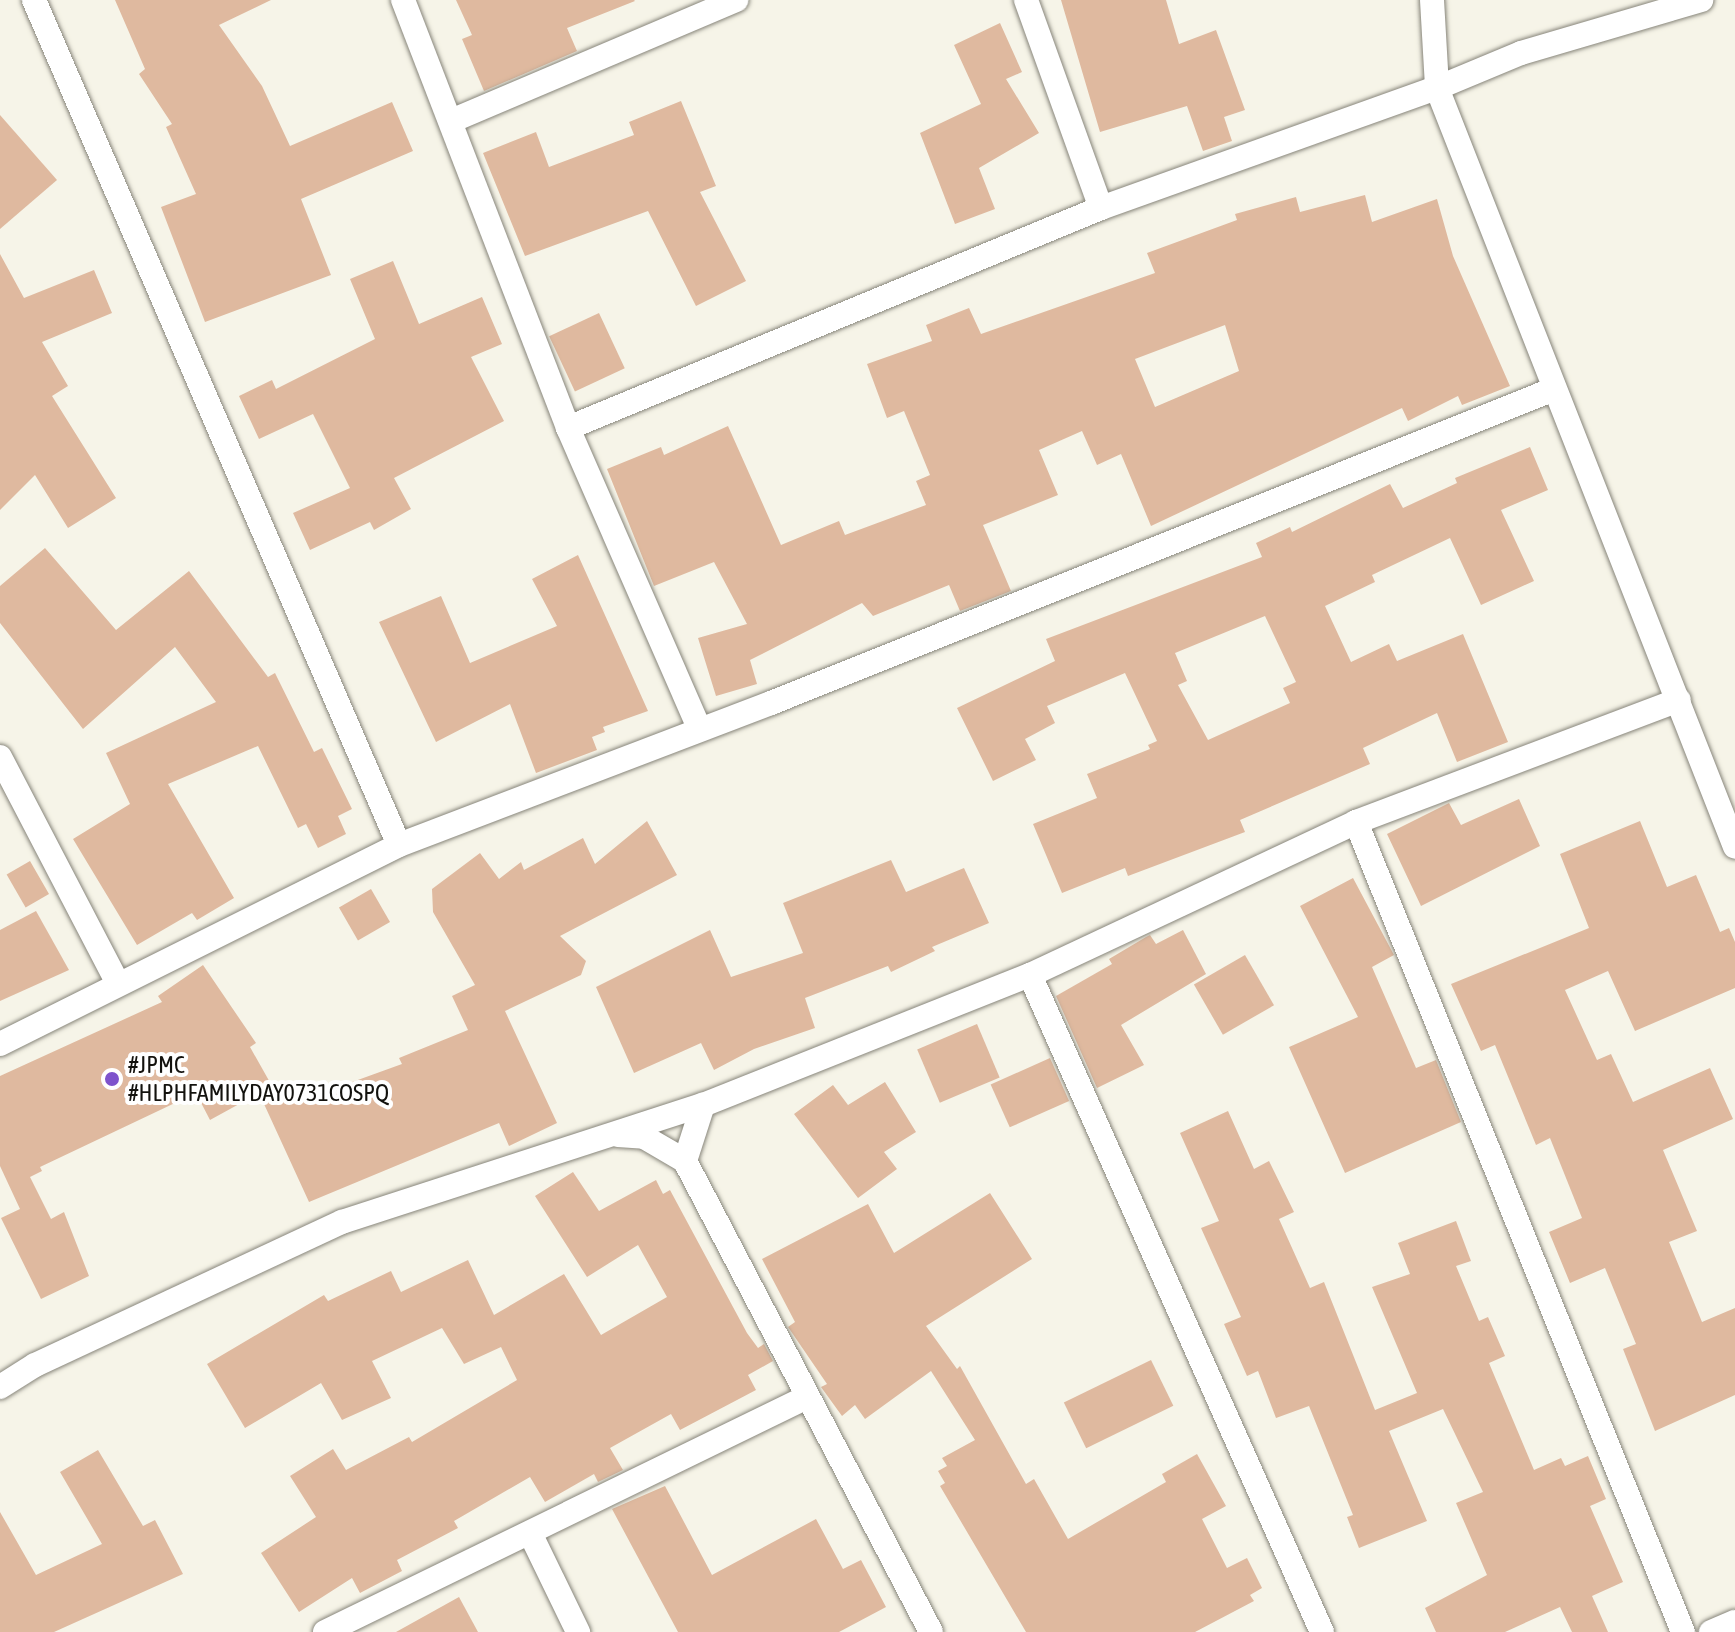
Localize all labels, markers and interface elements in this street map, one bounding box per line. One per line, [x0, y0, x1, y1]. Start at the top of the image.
place label: #JPMC #HLPHFAMILYDAY0731COSPQ [128, 1051, 389, 1107]
marker: #JPMC #HLPHFAMILYDAY0731COSPQ [103, 1070, 121, 1088]

